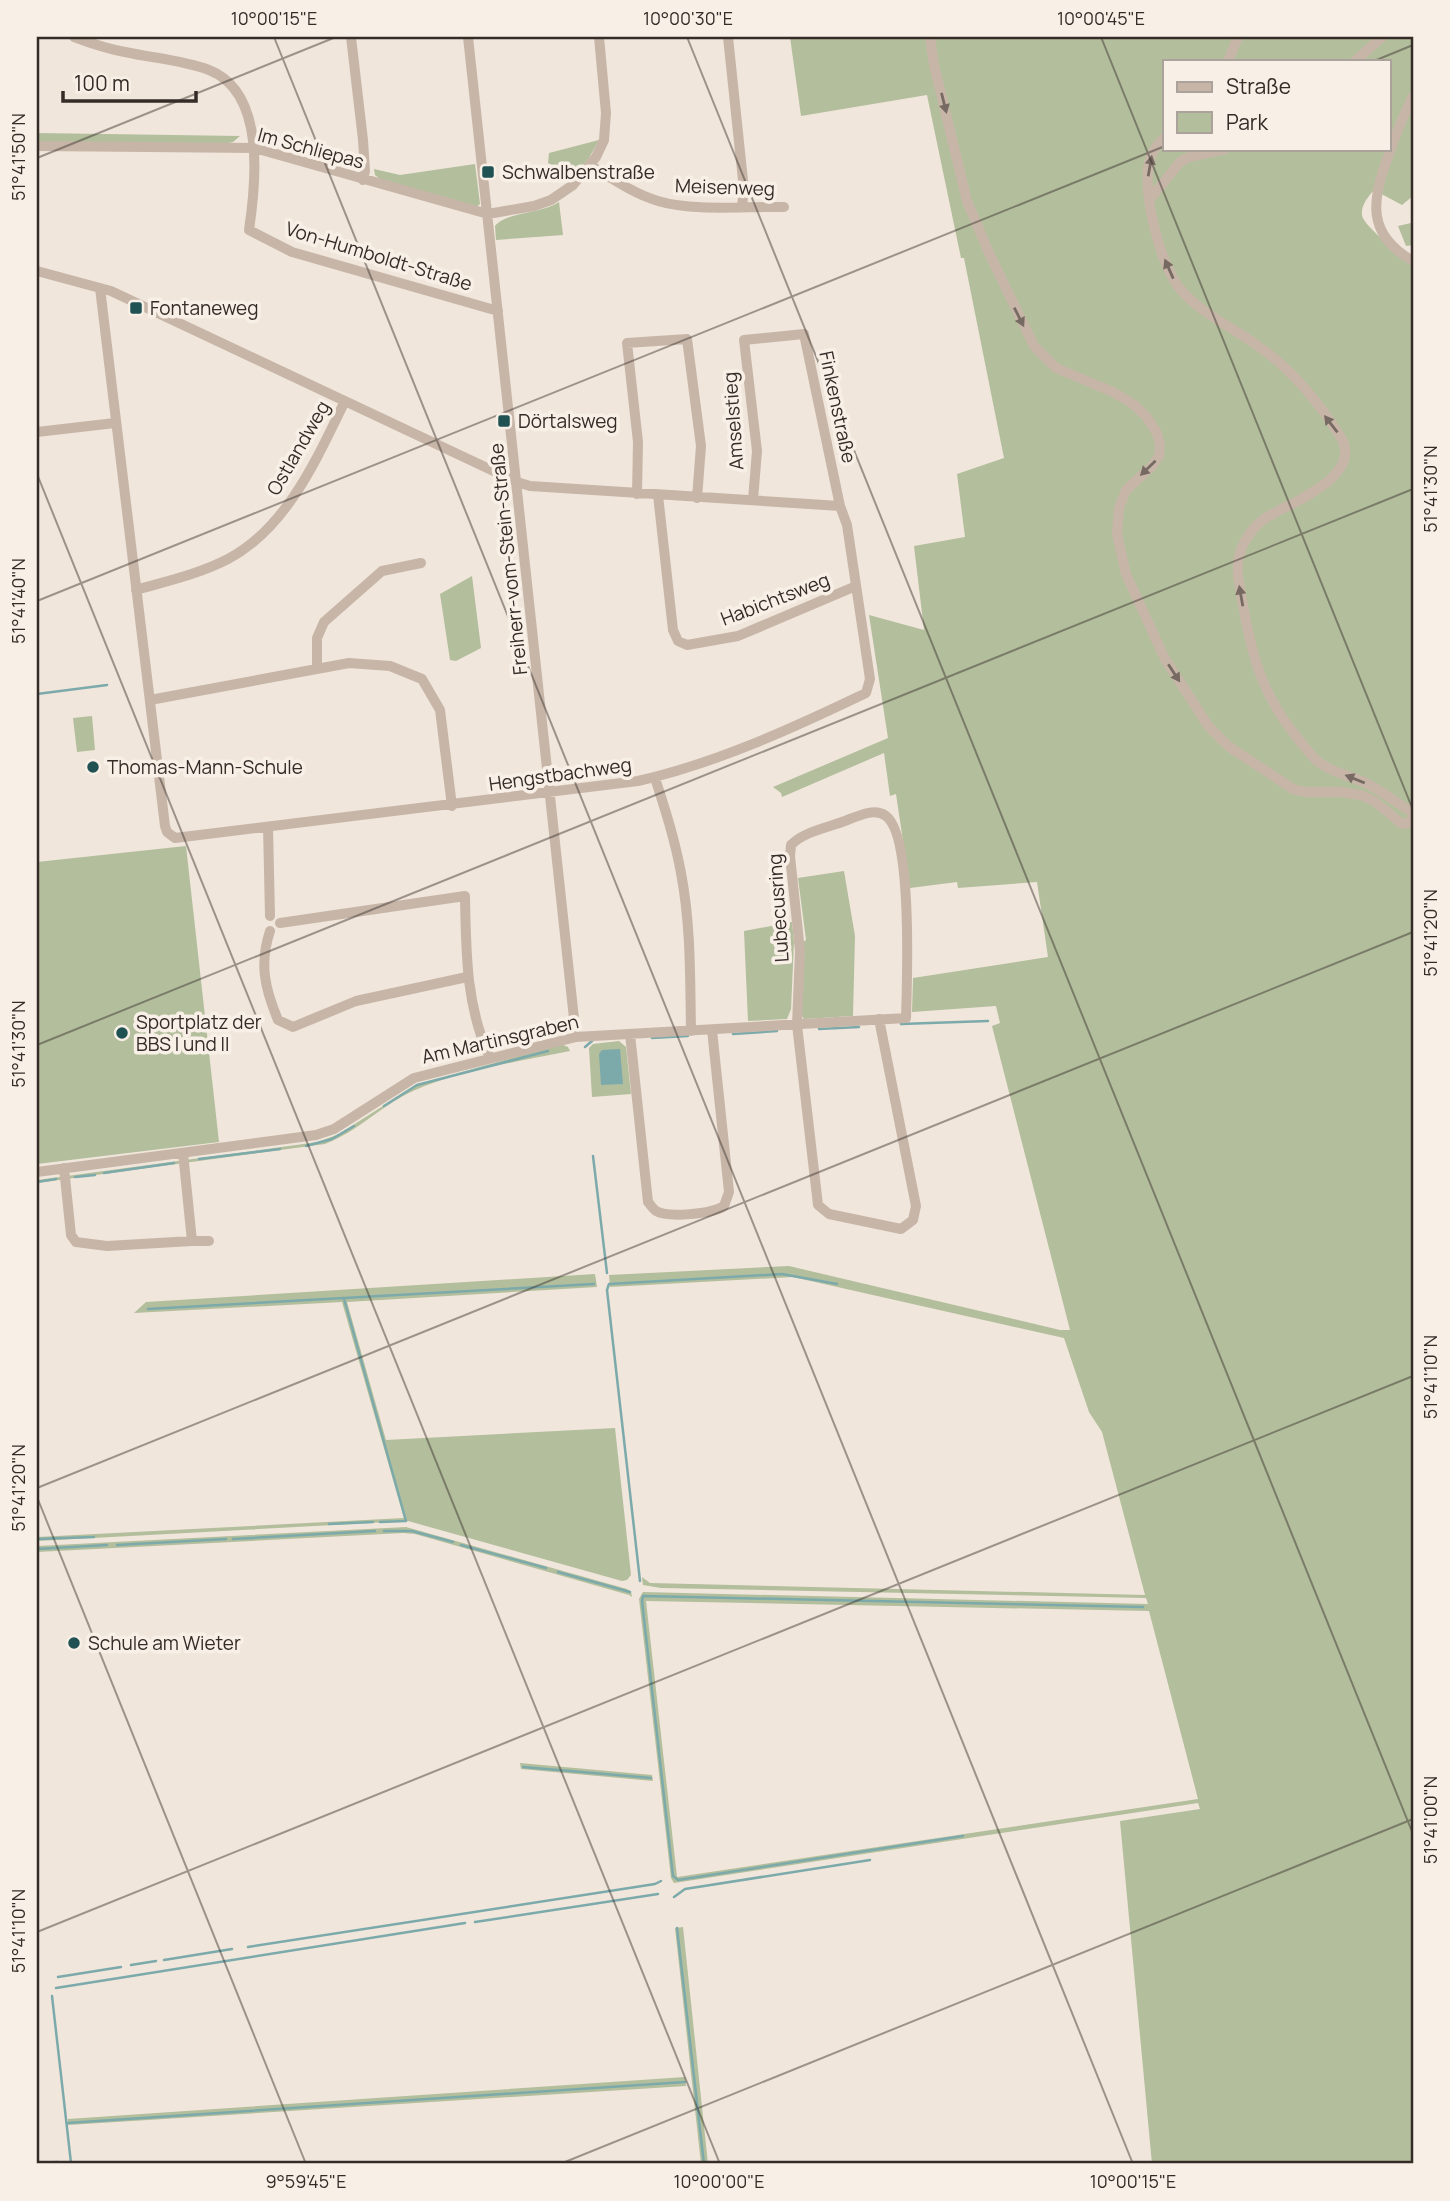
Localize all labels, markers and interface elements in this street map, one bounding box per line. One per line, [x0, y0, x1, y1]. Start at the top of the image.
text: 10°00'15"E [231, 6, 317, 30]
text: 10°00'30"E [643, 6, 733, 30]
text: 10°00'45"E [1057, 6, 1145, 30]
scale bar [63, 60, 196, 104]
legend [1163, 60, 1390, 150]
text: 100 m [74, 69, 130, 97]
text: Straße [1226, 72, 1291, 100]
one-way arrow [939, 93, 950, 115]
text: Park [1226, 108, 1268, 136]
text: 51°41'50"N [6, 113, 30, 201]
street label: Im Schliepas [255, 121, 367, 175]
one-way arrow [1145, 155, 1156, 177]
place label: Schwalbenstraße [502, 159, 655, 185]
marker: Schwalbenstraße [480, 164, 496, 180]
street label: Meisenweg [674, 172, 776, 202]
street label: Von-Humboldt-Straße [283, 215, 475, 297]
one-way arrow [1163, 258, 1174, 279]
place label: Fontaneweg [150, 295, 258, 321]
marker: Fontaneweg [128, 300, 144, 316]
one-way arrow [1014, 307, 1025, 327]
street label: Finkenstraße [813, 349, 863, 465]
street label: Amselstieg [717, 371, 749, 471]
street label: Ostlandweg [260, 396, 336, 500]
place label: Dörtalsweg [518, 408, 618, 434]
marker: Dörtalsweg [496, 413, 512, 429]
one-way arrow [1324, 415, 1338, 433]
street label: Freiherr-vom-Stein-Straße [483, 442, 533, 676]
text: 51°41'30"N [1418, 445, 1442, 533]
one-way arrow [1140, 460, 1157, 476]
text: 51°41'40"N [6, 558, 30, 644]
street label: Habichtsweg [717, 566, 833, 632]
one-way arrow [1235, 585, 1246, 607]
one-way arrow [1167, 663, 1180, 682]
street label: Hengstbachweg [487, 751, 633, 797]
place label: Thomas-Mann-Schule [107, 754, 303, 780]
marker: Thomas-Mann-Schule [85, 759, 101, 775]
one-way arrow [1344, 773, 1365, 784]
street label: Lubecusring [761, 853, 795, 963]
text: 51°41'20"N [1418, 889, 1442, 977]
text: 51°41'30"N [6, 1000, 30, 1088]
street label: Am Martinsgraben [419, 1008, 581, 1070]
place label: Sportplatz der BBS I und II [136, 1009, 262, 1057]
marker: Sportplatz der BBS I und II [114, 1025, 130, 1041]
text: 51°41'10"N [1418, 1335, 1442, 1419]
text: 51°41'20"N [6, 1444, 30, 1532]
place label: Schule am Wieter [88, 1630, 241, 1656]
marker: Schule am Wieter [66, 1635, 82, 1651]
text: 51°41'00"N [1418, 1776, 1442, 1864]
text: 51°41'10"N [6, 1889, 30, 1973]
text: 9°59'45"E [266, 2169, 346, 2193]
text: 10°00'00"E [673, 2169, 765, 2193]
text: 10°00'15"E [1090, 2169, 1176, 2193]

